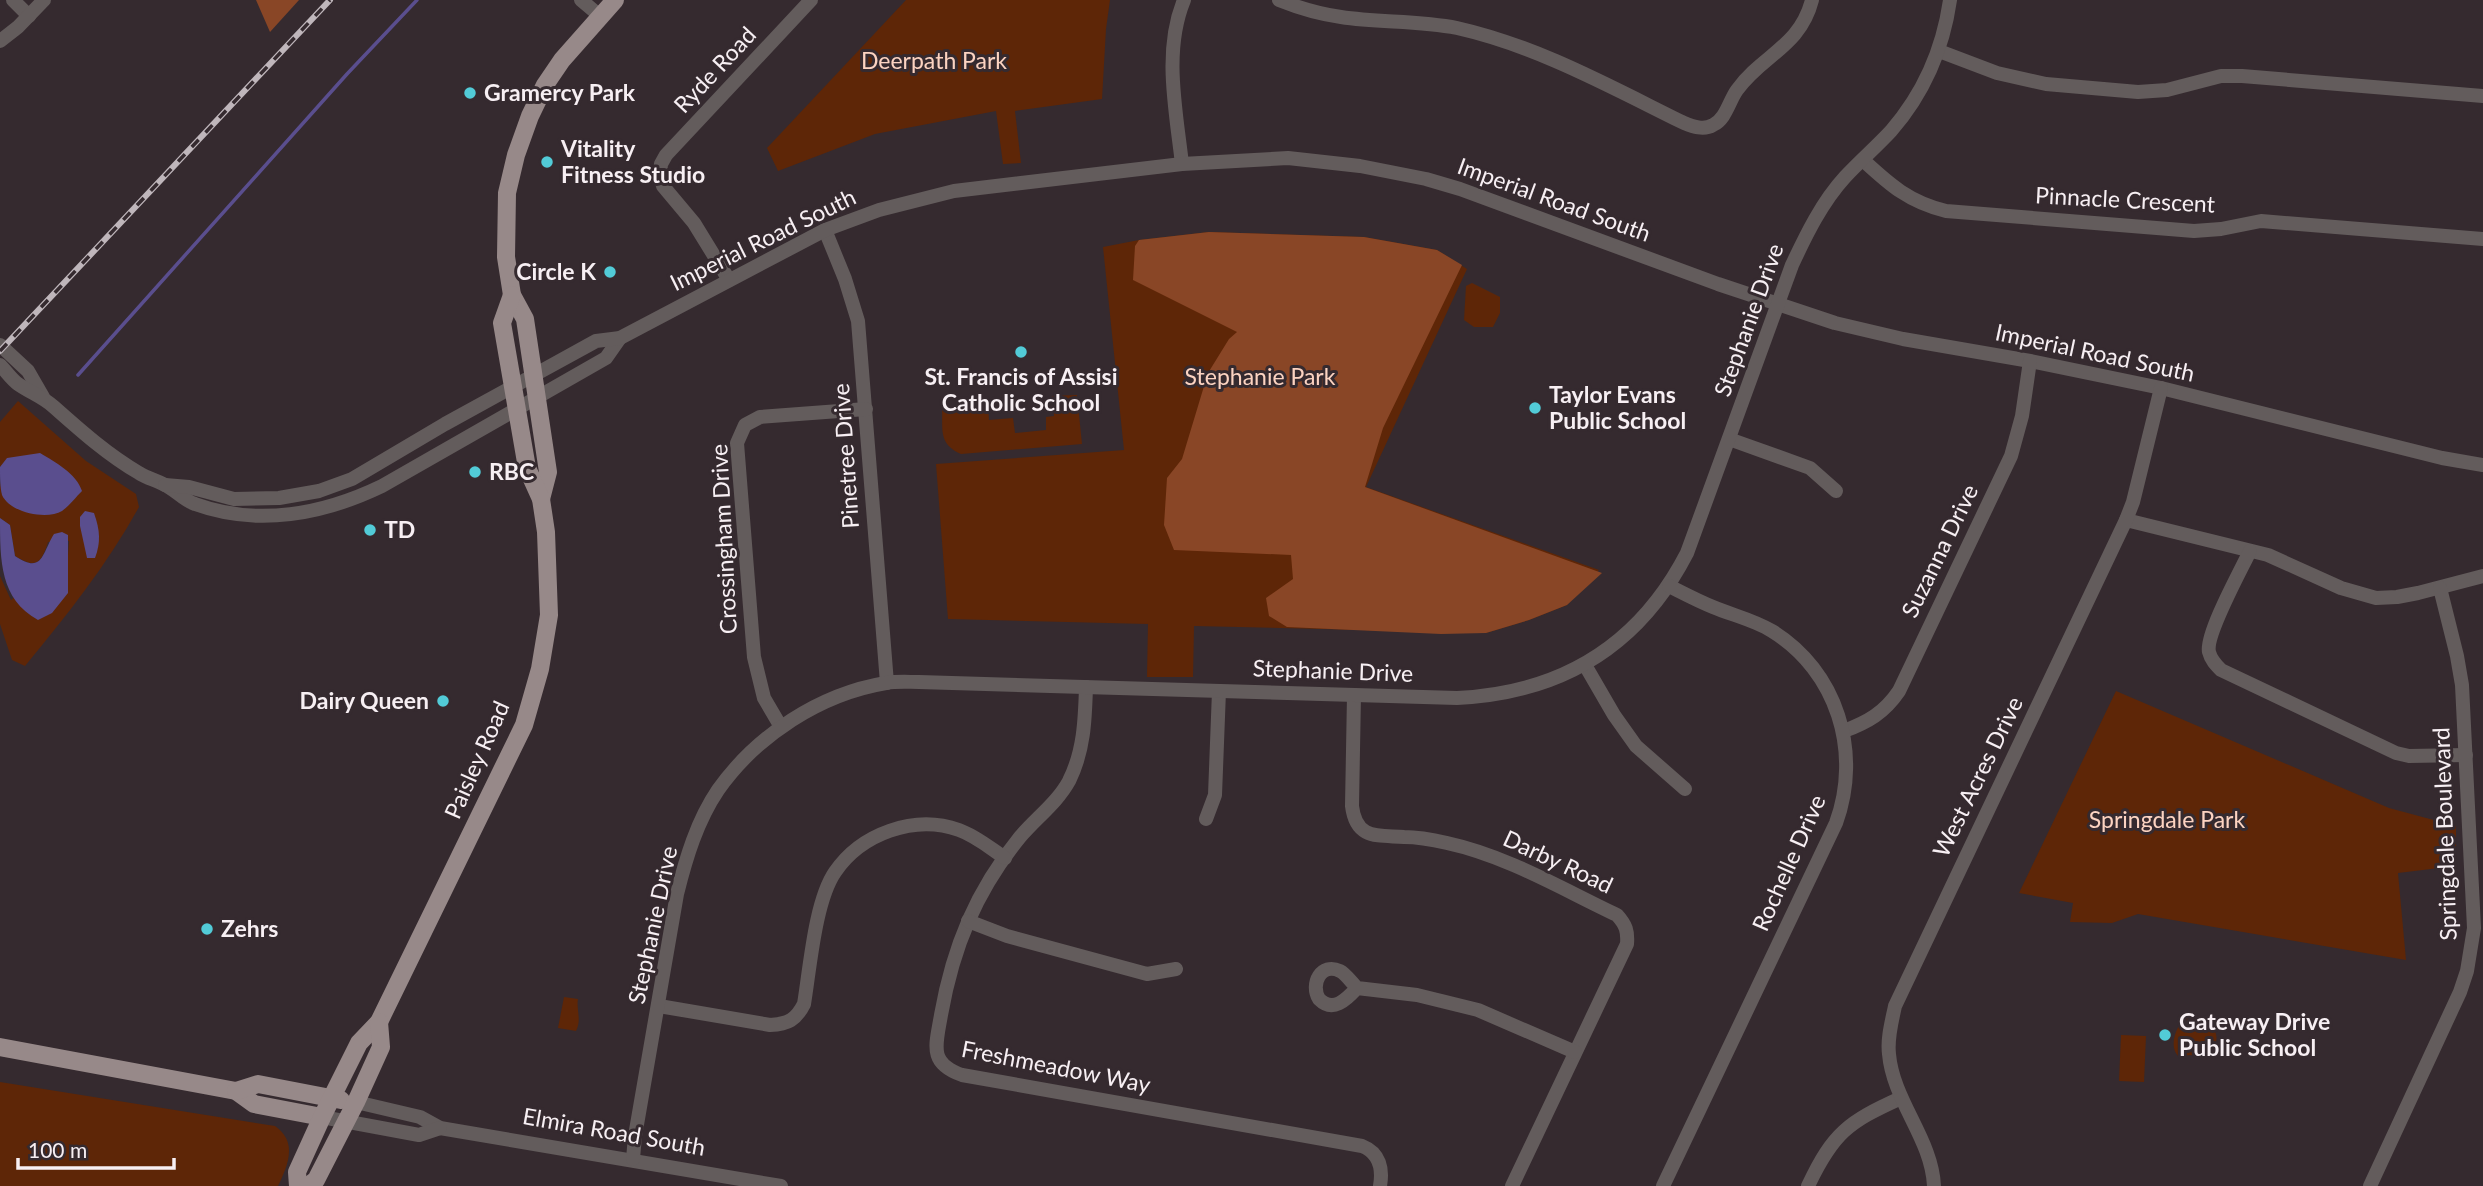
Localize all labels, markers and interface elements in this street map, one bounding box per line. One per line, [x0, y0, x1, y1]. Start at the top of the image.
street label: Ryde Road [667, 20, 761, 118]
park label: Deerpath Park [861, 46, 1007, 74]
place label: Gramercy Park [484, 78, 636, 106]
marker: Gramercy Park [462, 85, 478, 101]
place label: Vitality Fitness Studio [560, 134, 705, 188]
street label: Imperial Road South [1454, 151, 1655, 247]
marker: Vitality Fitness Studio [539, 154, 555, 170]
street label: Pinnacle Crescent [2034, 180, 2216, 218]
street label: Imperial Road South [665, 182, 860, 296]
street label: Stephanie Drive [1707, 239, 1789, 400]
place label: Circle K [516, 257, 596, 285]
marker: Circle K [602, 264, 618, 280]
street label: Imperial Road South [1993, 317, 2197, 387]
marker: St. Francis of Assisi Catholic School [1013, 344, 1029, 360]
place label: St. Francis of Assisi Catholic School [924, 362, 1118, 416]
park label: Stephanie Park [1185, 362, 1336, 390]
place label: Taylor Evans Public School [1549, 380, 1686, 434]
street label: Pinetree Drive [826, 383, 864, 530]
marker: Taylor Evans Public School [1527, 400, 1543, 416]
street label: Crossingham Drive [704, 443, 742, 635]
place label: RBC [489, 457, 534, 485]
marker: RBC [467, 464, 483, 480]
street label: Suzanna Drive [1895, 479, 1983, 622]
place label: TD [384, 515, 415, 543]
marker: TD [362, 522, 378, 538]
street label: Stephanie Drive [1252, 653, 1414, 687]
place label: Dairy Queen [300, 686, 429, 714]
street label: West Acres Drive [1926, 692, 2028, 861]
marker: Dairy Queen [435, 693, 451, 709]
street label: Paisley Road [438, 696, 514, 823]
street label: Springdale Boulevard [2426, 727, 2462, 941]
street label: Rochelle Drive [1746, 790, 1831, 935]
park label: Springdale Park [2089, 805, 2245, 833]
street label: Darby Road [1499, 824, 1618, 899]
street label: Stephanie Drive [622, 843, 682, 1006]
place label: Zehrs [221, 914, 278, 942]
marker: Zehrs [199, 921, 215, 937]
place label: Gateway Drive Public School [2179, 1007, 2330, 1061]
marker: Gateway Drive Public School [2157, 1027, 2173, 1043]
street label: Freshmeadow Way [959, 1034, 1153, 1098]
street label: Elmira Road South [521, 1101, 708, 1161]
scale bar [18, 1126, 173, 1170]
text: 100 m [28, 1137, 87, 1162]

